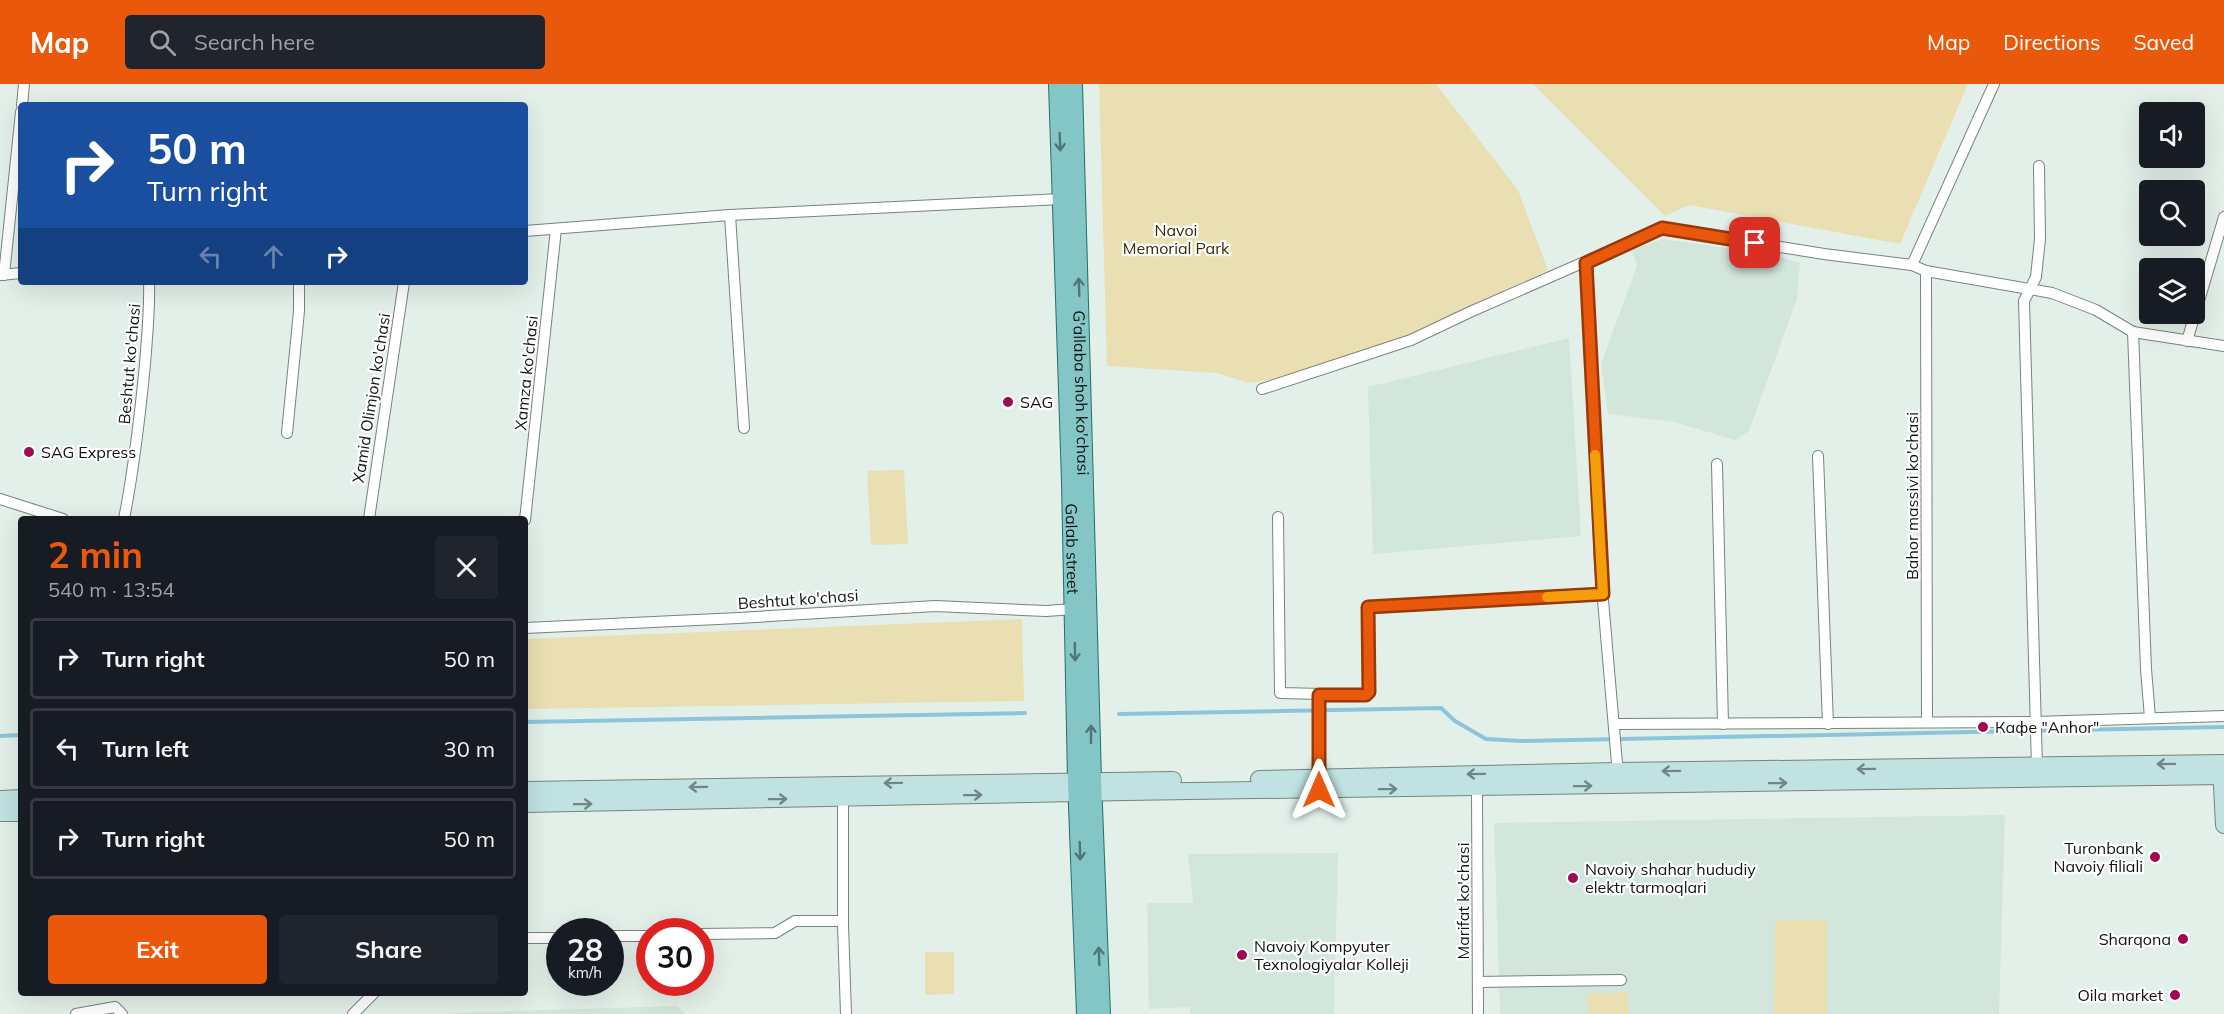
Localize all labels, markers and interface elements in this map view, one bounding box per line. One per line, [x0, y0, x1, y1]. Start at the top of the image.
search box [125, 15, 545, 69]
text: Map [30, 25, 89, 60]
icon: search [146, 26, 179, 59]
text: Search here [194, 28, 315, 56]
text: Map [1927, 29, 1970, 55]
text: Directions [2003, 29, 2100, 55]
text: Saved [2133, 29, 2194, 55]
map controls [2139, 102, 2205, 324]
button: sound [2139, 102, 2205, 168]
text: 50 m [147, 122, 247, 175]
icon: right [48, 126, 126, 204]
one-way arrow [1054, 132, 1065, 152]
text: Turn right [147, 174, 267, 208]
button: search [2139, 180, 2205, 246]
pin [1729, 217, 1780, 268]
park label: Navoi Memorial Park [1123, 220, 1230, 258]
icon: arrive [1738, 226, 1771, 259]
icon: left [194, 240, 227, 273]
icon: ahead [257, 240, 290, 273]
icon: right [320, 240, 353, 273]
button: layers [2139, 258, 2205, 324]
one-way arrow [1073, 277, 1085, 297]
street label: Beshtut ko'chasi [114, 303, 144, 425]
street label: G'allaba shoh ko'chasi [1069, 310, 1094, 476]
street label: Xamid Olimjon ko'chasi [348, 312, 394, 484]
street label: Xamza ko'chasi [510, 315, 542, 431]
place label: SAG [1020, 392, 1053, 412]
marker: SAG [1001, 395, 1015, 409]
street label: Bahor massivi ko'chasi [1902, 412, 1922, 580]
place label: SAG Express [41, 442, 136, 462]
marker: SAG Express [22, 445, 36, 459]
street label: Galab street [1061, 503, 1083, 595]
text: 2 min [48, 532, 143, 577]
button: close [435, 536, 498, 599]
text: 540 m · 13:54 [48, 577, 174, 602]
street label: Beshtut ko'chasi [737, 585, 859, 613]
icon: right [51, 642, 84, 675]
one-way arrow [1069, 642, 1080, 662]
text: Turn right [102, 645, 205, 673]
text: 50 m [444, 645, 495, 673]
place label: Кафе "Anhor" [1995, 717, 2099, 737]
marker: Кафе "Anhor" [1976, 720, 1990, 734]
one-way arrow [1085, 724, 1097, 744]
icon: left [51, 732, 84, 765]
text: Turn left [102, 735, 189, 763]
text: 30 m [444, 735, 495, 763]
position arrow [1287, 758, 1351, 822]
one-way arrow [2156, 758, 2176, 770]
one-way arrow [1856, 763, 1876, 775]
one-way arrow [1661, 765, 1681, 777]
one-way arrow [1466, 769, 1486, 780]
one-way arrow [883, 777, 903, 789]
one-way arrow [1768, 777, 1788, 789]
one-way arrow [1573, 780, 1593, 792]
one-way arrow [688, 781, 708, 792]
one-way arrow [1378, 783, 1398, 795]
one-way arrow [963, 789, 983, 801]
one-way arrow [768, 794, 788, 805]
one-way arrow [573, 798, 593, 810]
icon: right [51, 822, 84, 855]
text: Turn right [102, 825, 205, 853]
text: 50 m [444, 825, 495, 853]
place label: Turonbank Navoiy filiali [2054, 838, 2144, 876]
one-way arrow [1075, 841, 1086, 861]
street label: Marifat ko'chasi [1453, 843, 1473, 960]
marker: Turonbank Navoiy filiali [2148, 850, 2162, 864]
place label: Navoiy shahar hududiy elektr tarmoqlari [1585, 859, 1756, 897]
marker: Navoiy shahar hududiy elektr tarmoqlari [1566, 871, 1580, 885]
button: Exit [48, 915, 267, 984]
button: Share [279, 915, 498, 984]
speed limit sign: 30 [636, 918, 714, 996]
place label: Sharqona [2099, 929, 2171, 949]
text: 28 [567, 931, 603, 969]
marker: Sharqona [2176, 932, 2190, 946]
place label: Navoiy Kompyuter Texnologiyalar Kolleji [1254, 936, 1409, 974]
one-way arrow [1094, 946, 1105, 966]
marker: Navoiy Kompyuter Texnologiyalar Kolleji [1235, 948, 1249, 962]
text: km/h [568, 963, 602, 982]
place label: Oila market [2077, 985, 2163, 1005]
marker: Oila market [2168, 988, 2182, 1002]

